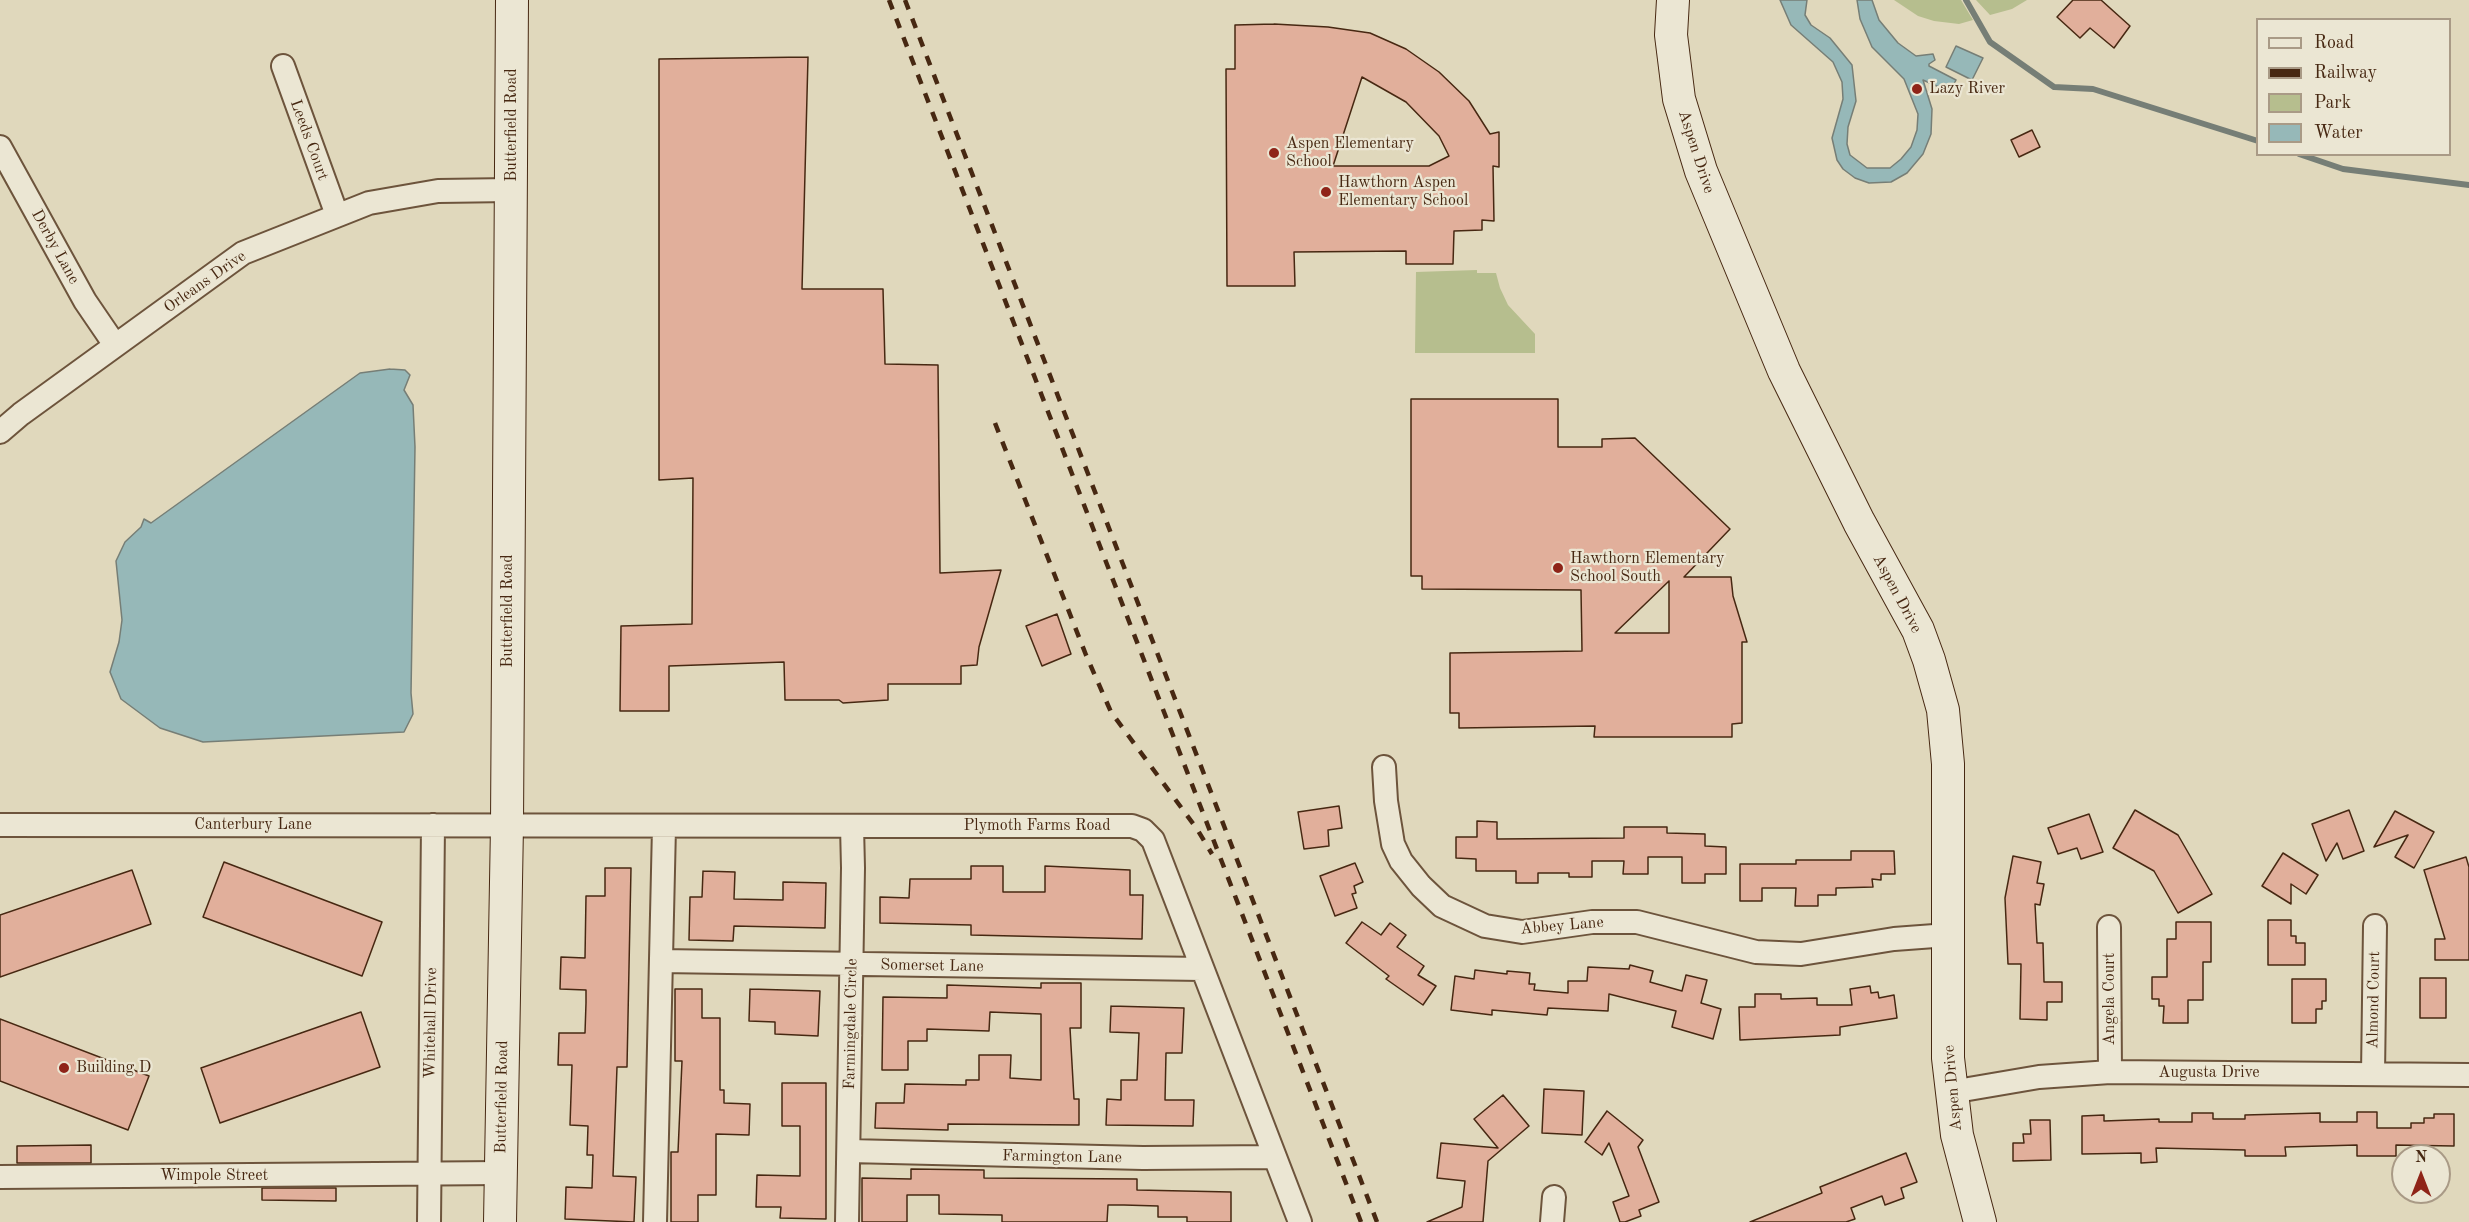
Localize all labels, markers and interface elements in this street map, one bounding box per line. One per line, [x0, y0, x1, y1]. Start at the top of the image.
legend [2256, 18, 2451, 156]
text: Road [2314, 34, 2354, 52]
text: Railway [2314, 64, 2377, 82]
street label: Butterfield Road [502, 68, 522, 182]
place label: Lazy River [1929, 79, 2005, 99]
marker: Lazy River [1910, 82, 1924, 96]
text: Park [2314, 94, 2351, 112]
street label: Leeds Court [286, 97, 332, 183]
street label: Aspen Drive [1674, 108, 1718, 196]
text: Water [2314, 124, 2363, 142]
place label: Aspen Elementary School [1286, 134, 1414, 172]
marker: Aspen Elementary School [1267, 146, 1281, 160]
place label: Hawthorn Aspen Elementary School [1338, 173, 1468, 211]
marker: Hawthorn Aspen Elementary School [1319, 185, 1333, 199]
street label: Derby Lane [27, 206, 83, 288]
street label: Orleans Drive [160, 247, 250, 317]
place label: Hawthorn Elementary School South [1570, 549, 1724, 587]
street label: Aspen Drive [1868, 551, 1926, 637]
street label: Butterfield Road [498, 554, 518, 668]
marker: Hawthorn Elementary School South [1551, 561, 1565, 575]
street label: Canterbury Lane [194, 815, 312, 835]
street label: Plymoth Farms Road [963, 816, 1111, 836]
street label: Abbey Lane [1520, 913, 1604, 939]
street label: Almond Court [2364, 951, 2384, 1049]
street label: Angela Court [2100, 953, 2120, 1045]
street label: Somerset Lane [880, 955, 984, 977]
street label: Farmingdale Circle [840, 958, 862, 1090]
street label: Whitehall Drive [420, 967, 442, 1079]
street label: Butterfield Road [491, 1040, 513, 1154]
street label: Aspen Drive [1940, 1044, 1966, 1132]
place label: Building D [76, 1058, 151, 1078]
marker: Building D [57, 1061, 71, 1075]
street label: Augusta Drive [2158, 1063, 2260, 1083]
north arrow [2391, 1144, 2451, 1204]
street label: Farmington Lane [1002, 1146, 1122, 1168]
text: N [2415, 1150, 2427, 1166]
street label: Wimpole Street [160, 1166, 268, 1186]

